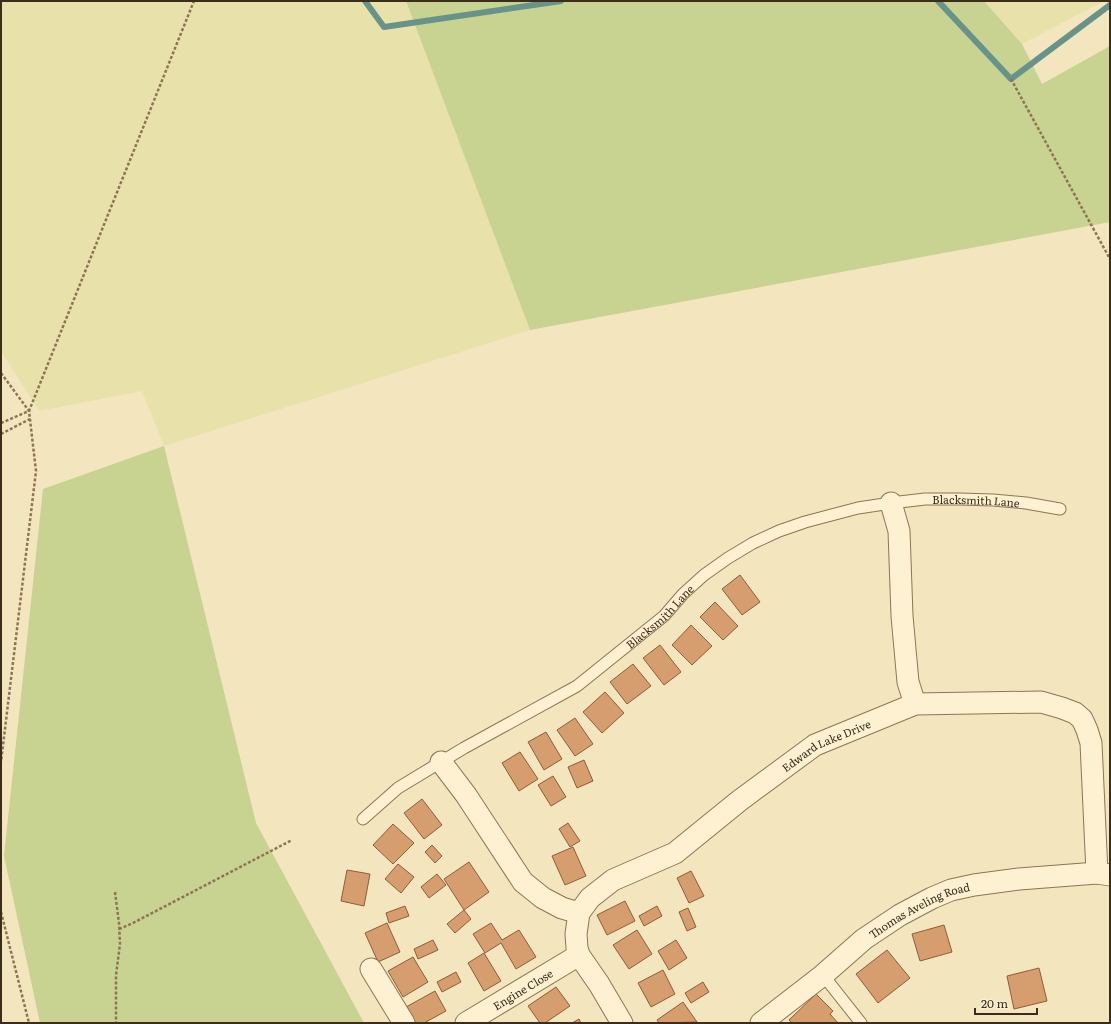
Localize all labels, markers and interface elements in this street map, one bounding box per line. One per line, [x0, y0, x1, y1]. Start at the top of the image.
street label: Blacksmith Lane [932, 491, 1021, 510]
street label: Blacksmith Lane [622, 580, 697, 652]
street label: Edward Lake Drive [778, 715, 873, 775]
street label: Thomas Aveling Road [865, 878, 972, 942]
street label: Engine Close [490, 965, 556, 1013]
scale bar [975, 990, 1037, 1016]
text: 20 m [981, 994, 1008, 1012]

